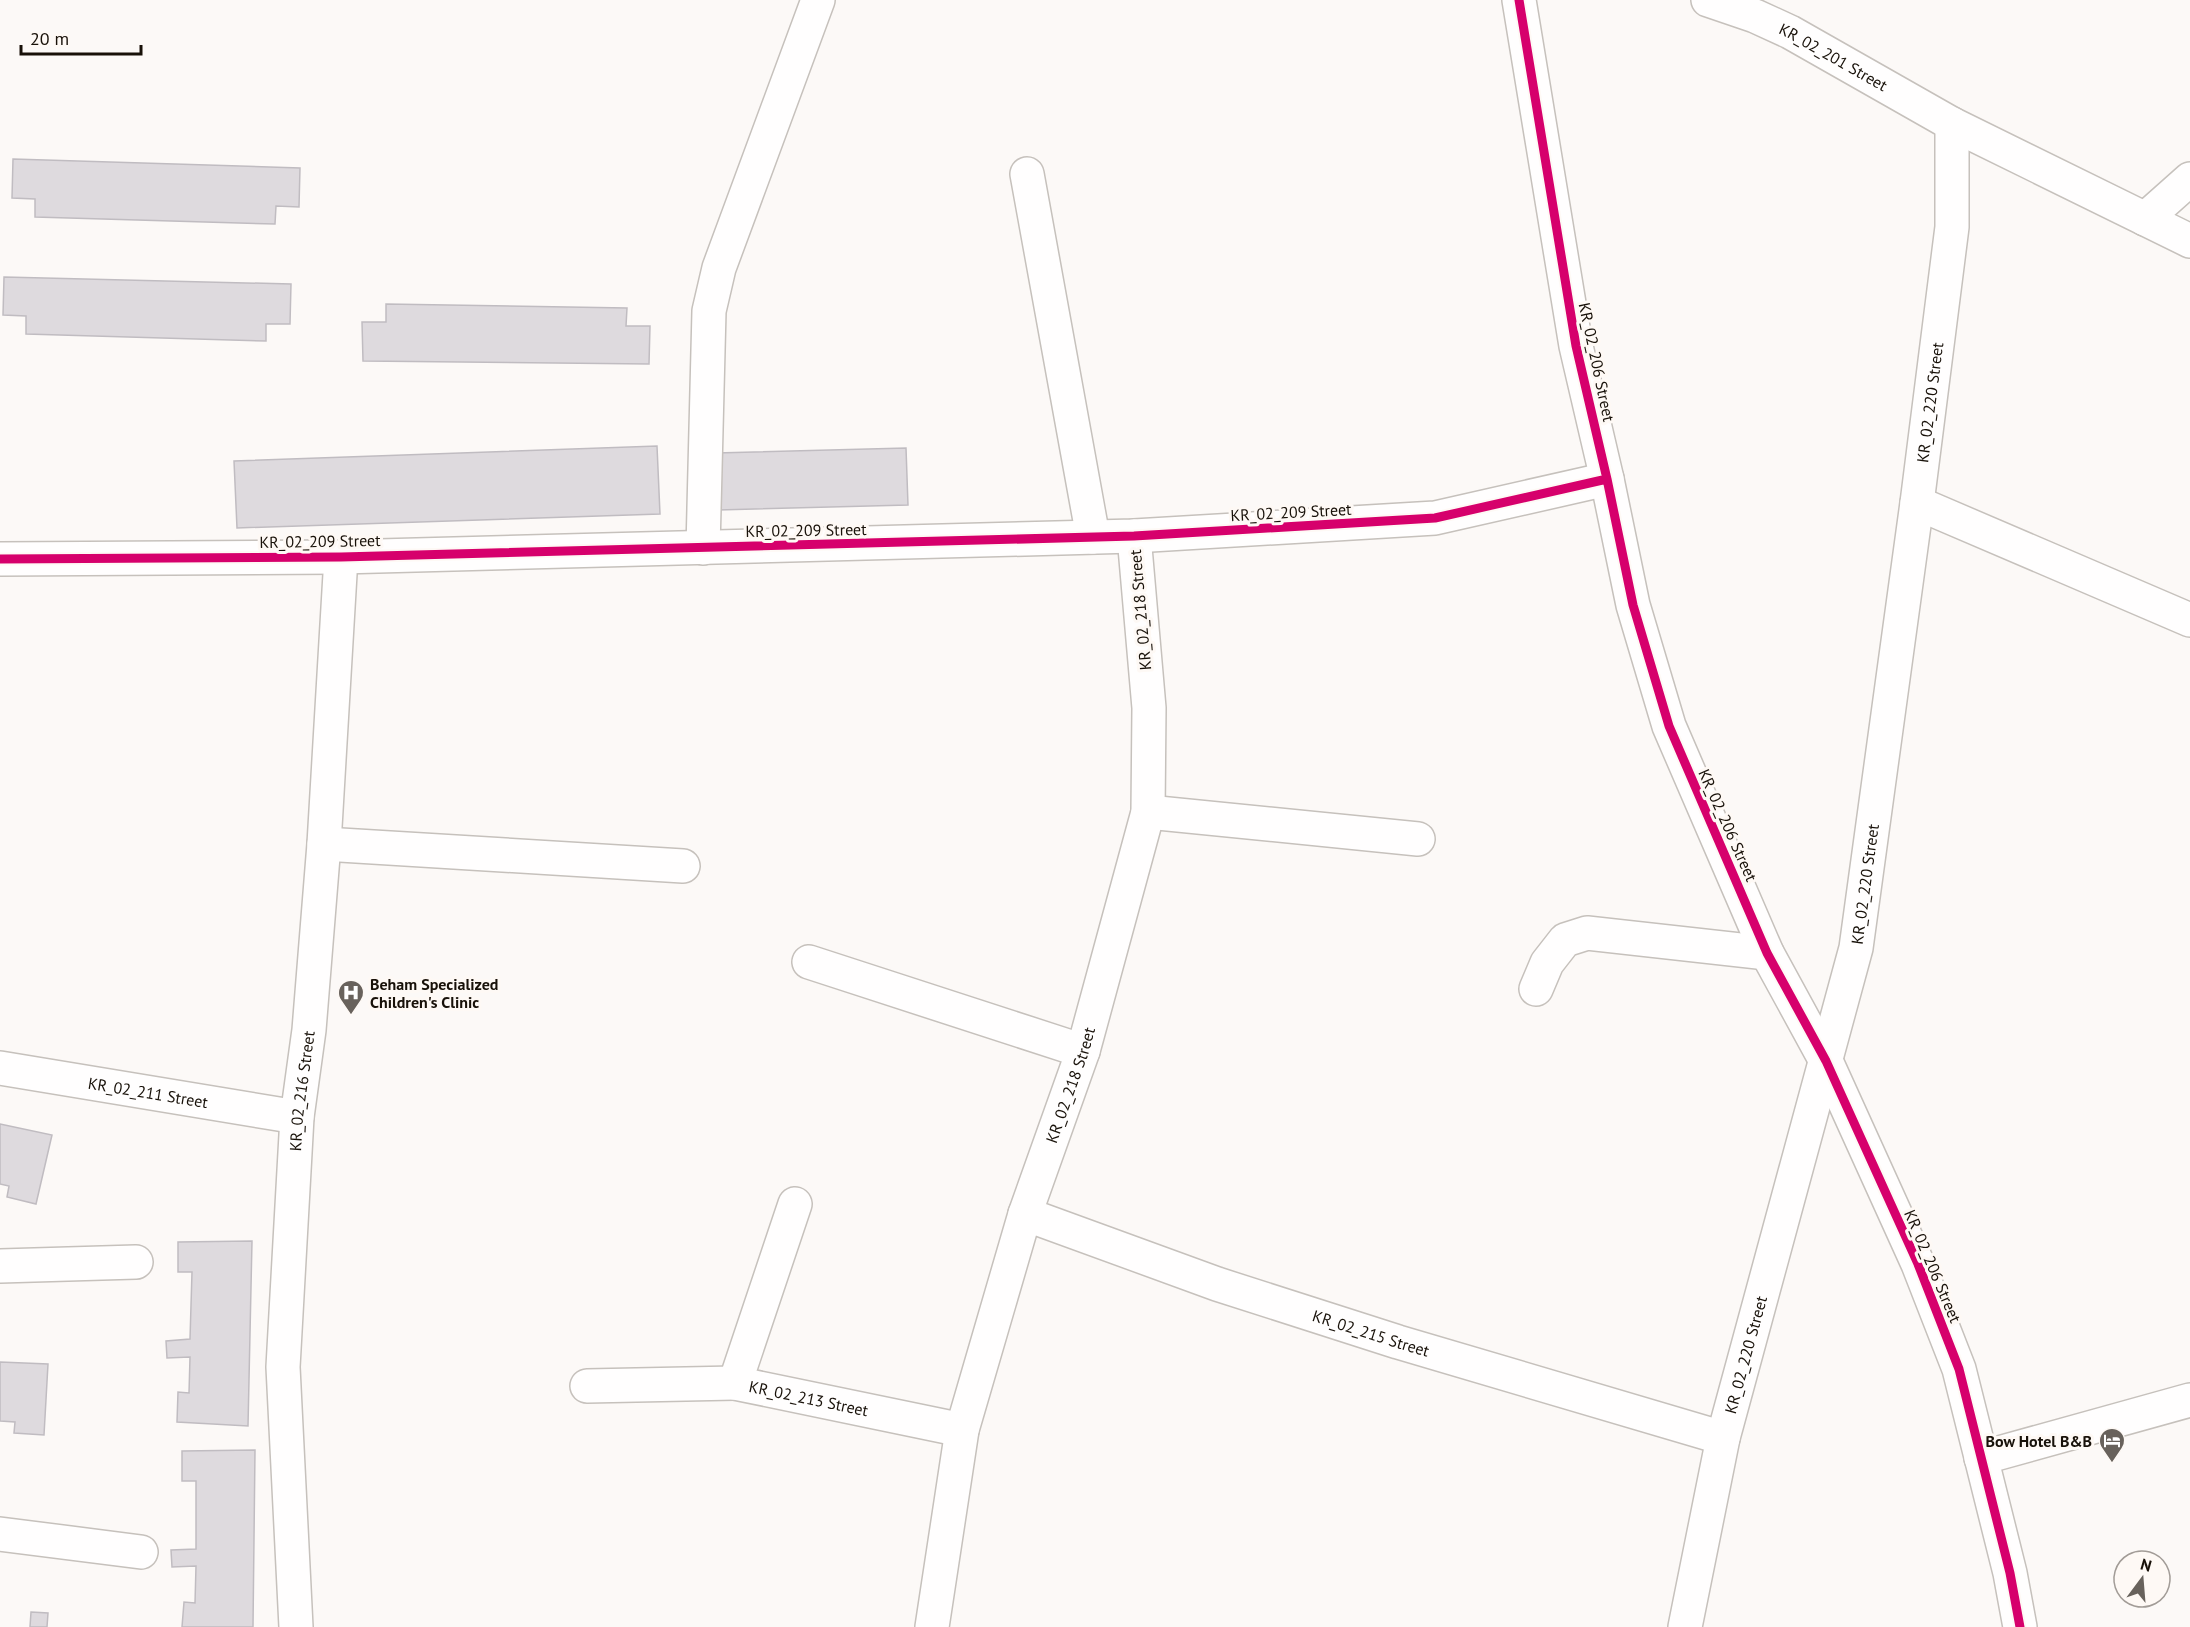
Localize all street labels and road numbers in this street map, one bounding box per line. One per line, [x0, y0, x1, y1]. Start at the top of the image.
street label: KR_02_201 Street [1776, 18, 1892, 96]
street label: KR_02_206 Street [1575, 301, 1619, 424]
street label: KR_02_220 Street [1912, 341, 1947, 464]
street label: KR_02_209 Street [1230, 499, 1353, 525]
street label: KR_02_209 Street [745, 519, 867, 541]
street label: KR_02_209 Street [259, 530, 381, 552]
street label: KR_02_218 Street [1125, 548, 1155, 671]
street label: KR_02_206 Street [1694, 766, 1762, 885]
street label: KR_02_220 Street [1847, 822, 1883, 946]
street label: KR_02_218 Street [1041, 1024, 1099, 1146]
street label: KR_02_216 Street [285, 1029, 319, 1152]
street label: KR_02_211 Street [87, 1073, 210, 1112]
street label: KR_02_206 Street [1900, 1206, 1966, 1326]
street label: KR_02_220 Street [1720, 1293, 1771, 1416]
street label: KR_02_215 Street [1310, 1305, 1432, 1361]
street label: KR_02_213 Street [747, 1376, 871, 1420]

